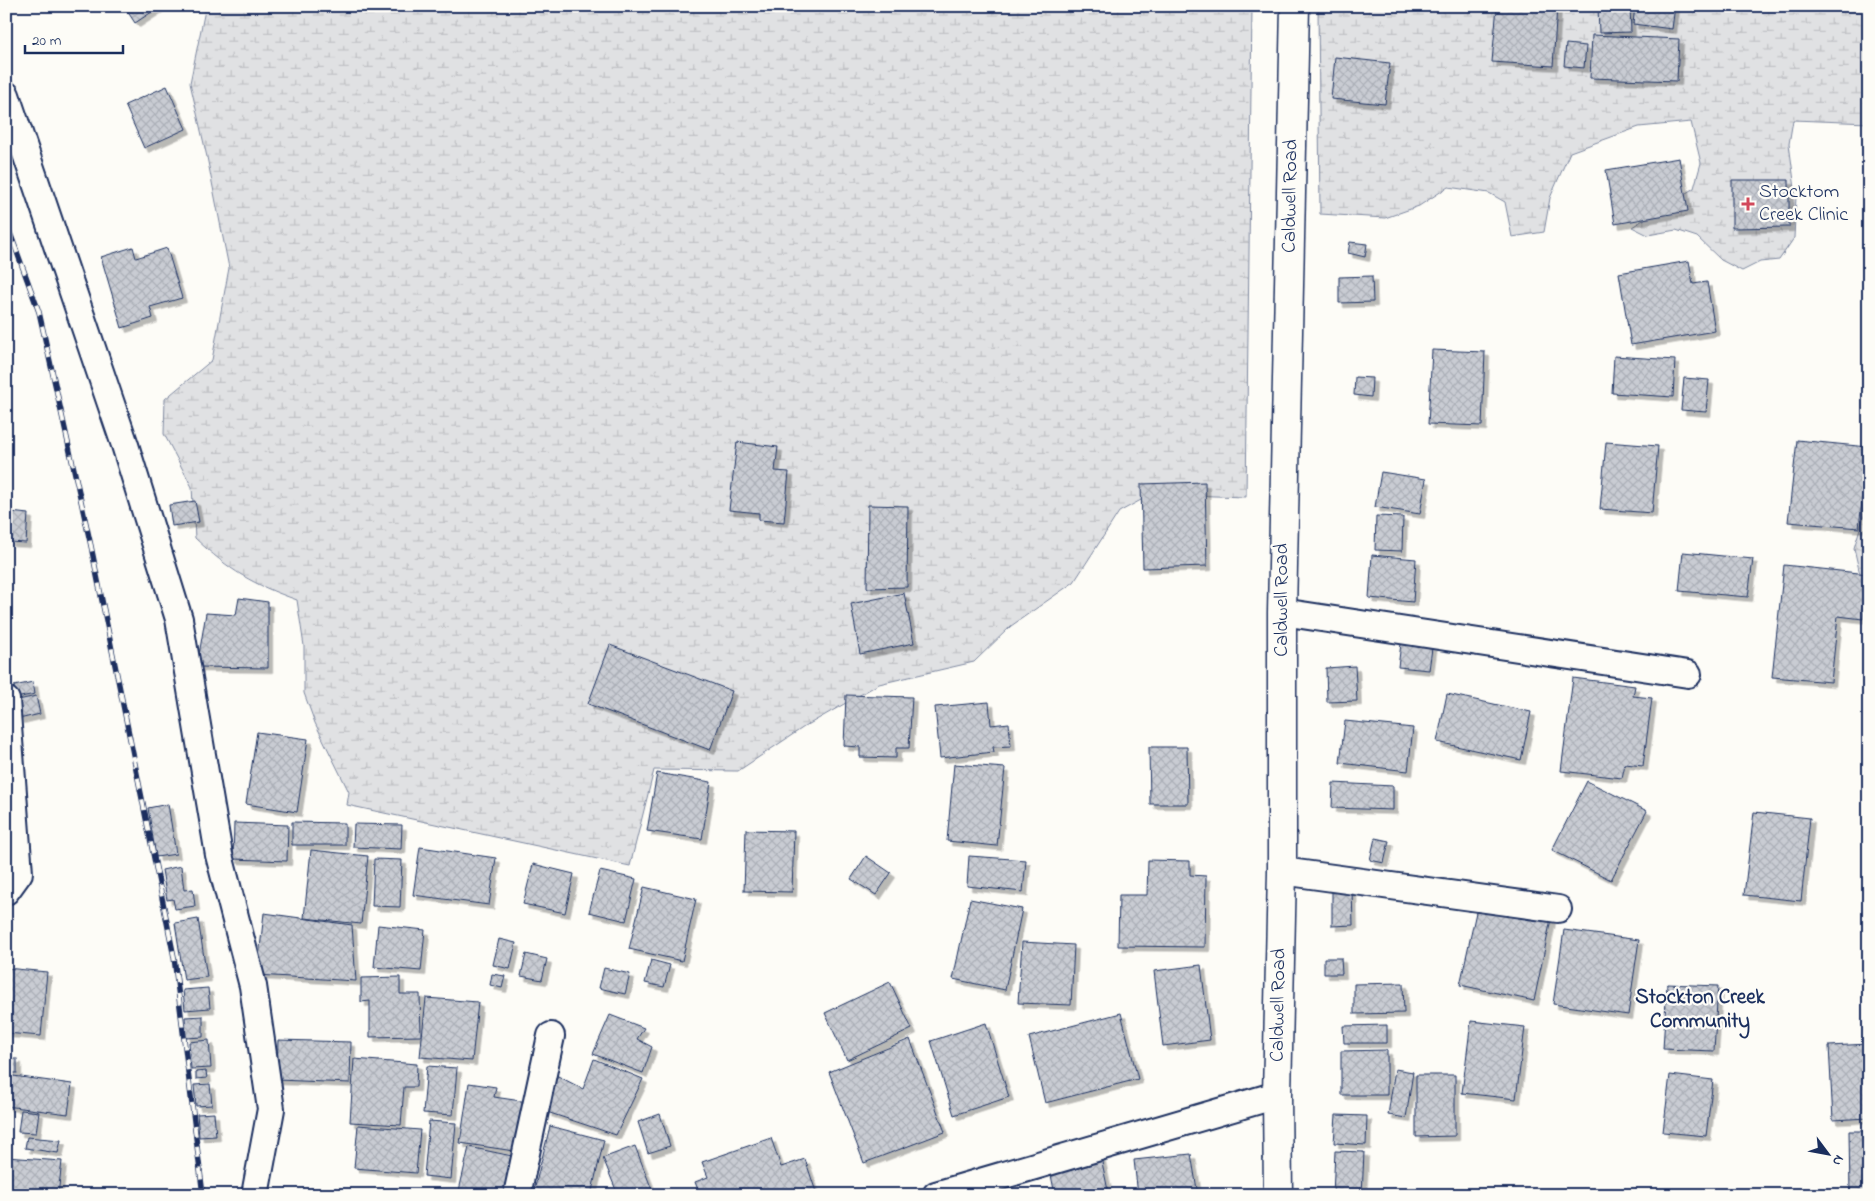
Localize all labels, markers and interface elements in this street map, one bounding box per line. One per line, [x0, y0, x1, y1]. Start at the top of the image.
scale bar [25, 22, 122, 54]
text: 20 m [32, 30, 62, 52]
street label: Caldwell Road [1276, 139, 1306, 253]
place label: Stocktom Creek Clinic [1759, 178, 1848, 230]
marker: Stocktom Creek Clinic [1741, 197, 1755, 211]
street label: Caldwell Road [1268, 543, 1297, 657]
street label: Caldwell Road [1264, 948, 1294, 1062]
district label: Stockton Creek Community [1635, 983, 1766, 1039]
north arrow [1802, 1128, 1852, 1178]
text: N [1826, 1151, 1849, 1170]

